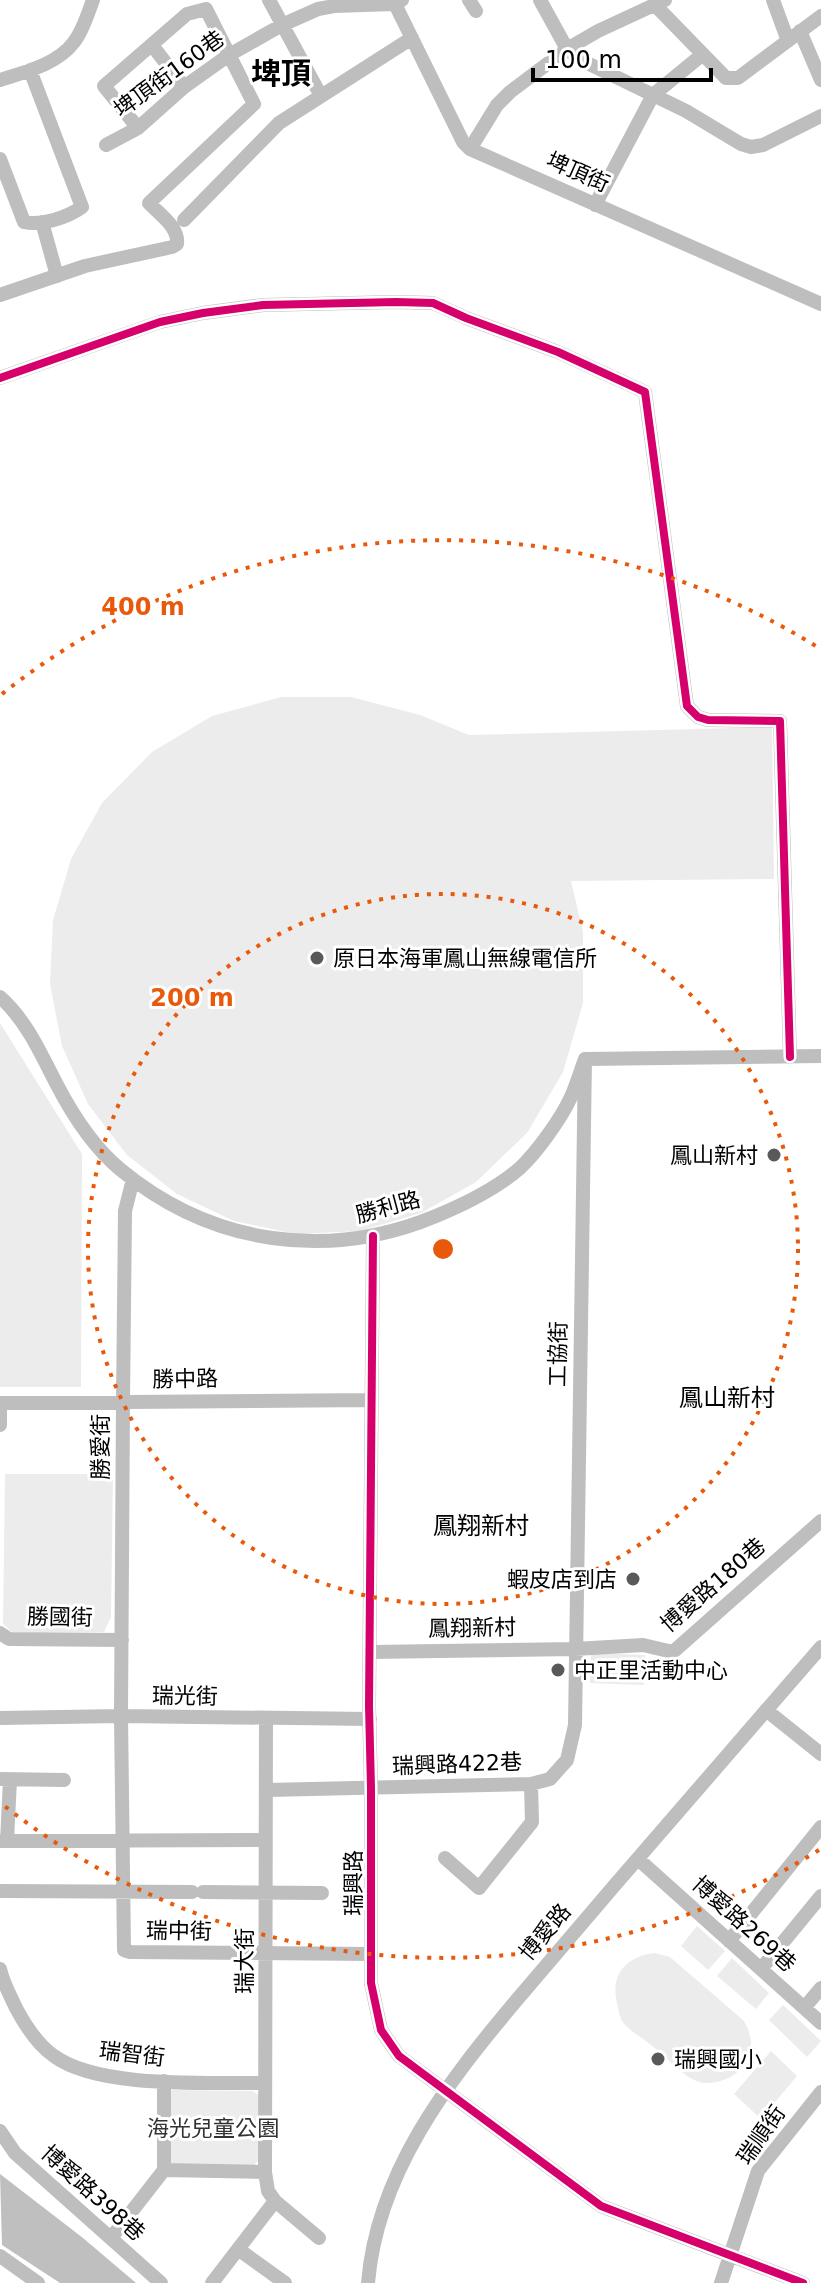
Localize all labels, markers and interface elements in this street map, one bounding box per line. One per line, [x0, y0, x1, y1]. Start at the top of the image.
street label: 埤頂街160巷 [109, 26, 229, 122]
scale bar [533, 32, 711, 82]
text: 100 m [545, 46, 622, 74]
district label: 埤頂 [251, 56, 311, 91]
street label: 埤頂街 [543, 147, 613, 197]
text: 400 m [101, 593, 185, 621]
place label: 原日本海軍鳳山無線電信所 [333, 946, 597, 971]
marker: 原日本海軍鳳山無線電信所 [308, 949, 326, 967]
text: 200 m [150, 984, 234, 1012]
place label: 鳳山新村 [670, 1143, 758, 1168]
marker: 鳳山新村 [765, 1146, 783, 1164]
street label: 勝利路 [353, 1186, 423, 1228]
centre of rings [429, 1235, 457, 1263]
street label: 工協街 [545, 1321, 571, 1387]
street label: 勝中路 [152, 1366, 218, 1392]
district label: 鳳山新村 [679, 1384, 775, 1412]
street label: 勝愛街 [88, 1414, 113, 1480]
district label: 鳳翔新村 [433, 1512, 529, 1540]
street label: 博愛路180巷 [656, 1533, 770, 1637]
place label: 蝦皮店到店 [507, 1567, 617, 1592]
marker: 蝦皮店到店 [624, 1570, 642, 1588]
street label: 勝國街 [27, 1604, 93, 1630]
street label: 鳳翔新村 [428, 1615, 516, 1641]
place label: 中正里活動中心 [574, 1658, 728, 1683]
marker: 中正里活動中心 [549, 1661, 567, 1679]
street label: 瑞光街 [152, 1683, 218, 1709]
street label: 瑞興路422巷 [392, 1749, 522, 1779]
street label: 瑞興路 [341, 1850, 366, 1916]
street label: 博愛路269巷 [687, 1871, 801, 1977]
street label: 博愛路 [514, 1899, 576, 1965]
street label: 瑞中街 [146, 1918, 212, 1944]
street label: 瑞大街 [232, 1928, 257, 1994]
street label: 瑞智街 [98, 2038, 166, 2070]
place label: 瑞興國小 [674, 2047, 762, 2072]
marker: 瑞興國小 [649, 2050, 667, 2068]
street label: 瑞順街 [732, 2101, 790, 2169]
park label: 海光兒童公園 [147, 2116, 279, 2141]
street label: 博愛路398巷 [36, 2140, 150, 2246]

